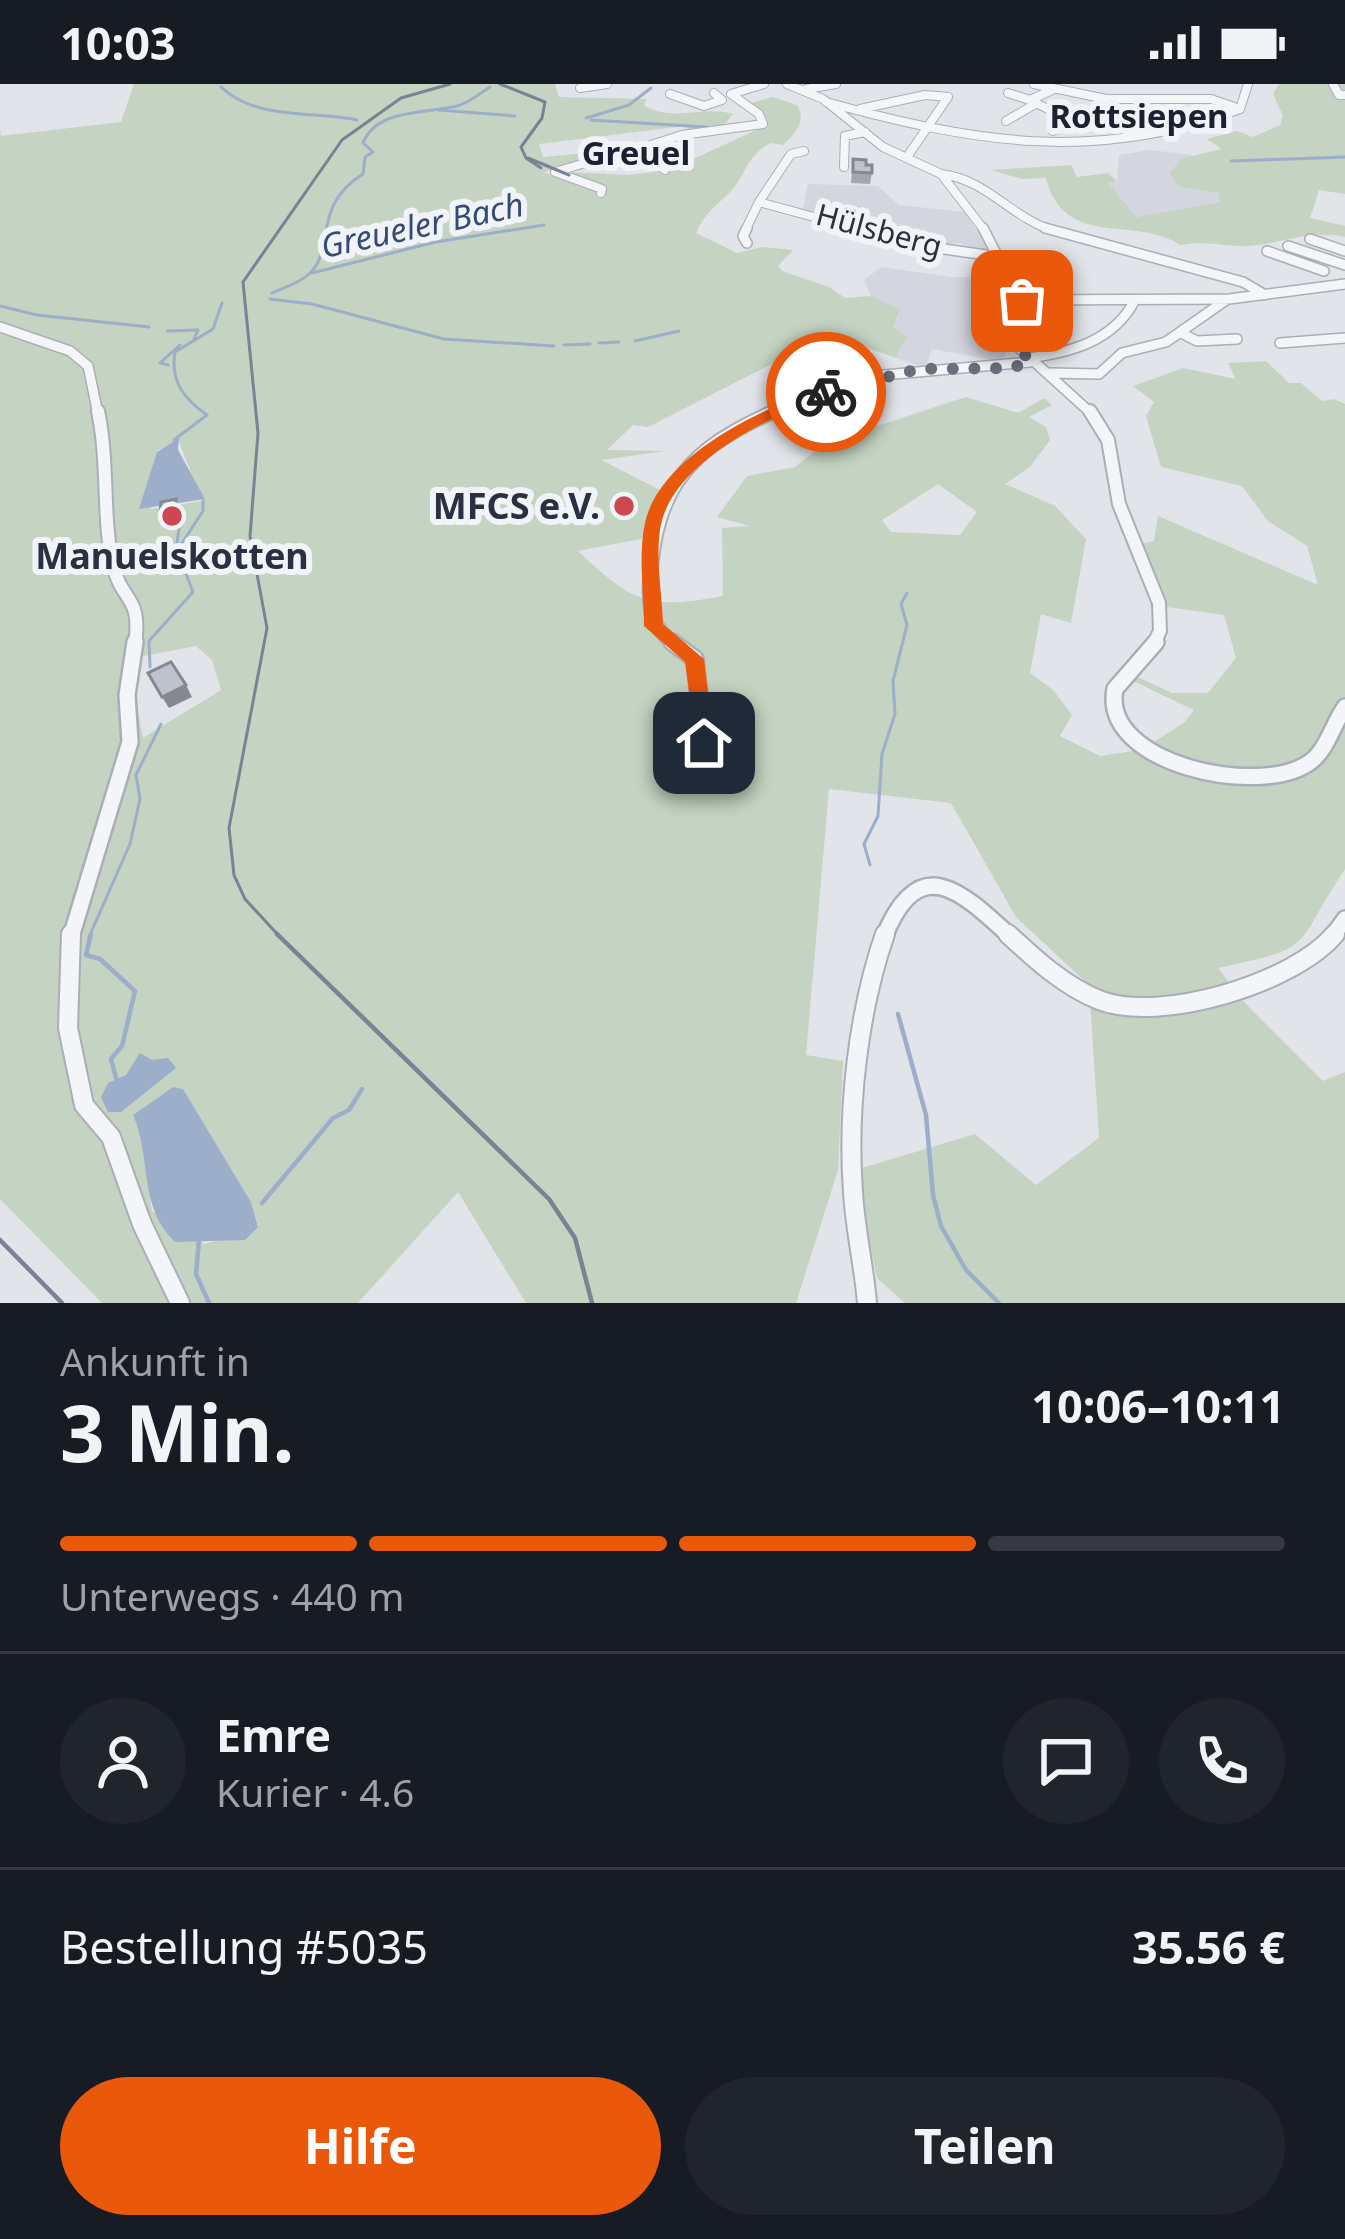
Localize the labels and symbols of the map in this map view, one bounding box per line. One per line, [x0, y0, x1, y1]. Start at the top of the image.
district label: Rottsiepen [1049, 93, 1229, 138]
district label: Greuel [582, 130, 690, 175]
water label: Greueler Bach [316, 181, 527, 268]
street label: Hülsberg [812, 193, 947, 266]
pin [971, 250, 1073, 352]
courier [766, 332, 886, 452]
place label: MFCS e.V. [433, 481, 600, 530]
marker: MFCS e.V. [611, 493, 637, 519]
marker: Manuelskotten [159, 503, 185, 529]
place label: Manuelskotten [35, 531, 309, 580]
pin [653, 692, 755, 794]

